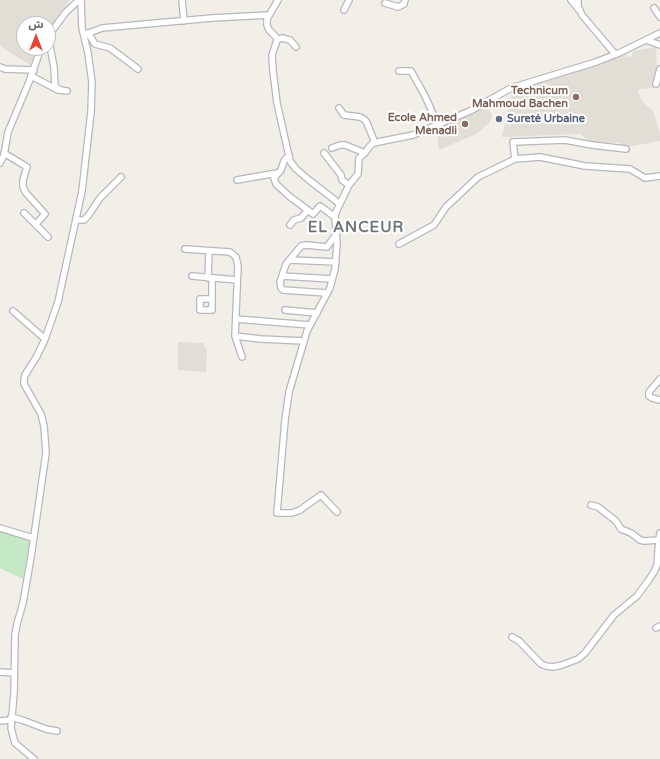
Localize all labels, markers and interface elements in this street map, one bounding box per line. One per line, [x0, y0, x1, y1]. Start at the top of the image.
north arrow [16, 16, 56, 56]
text: ش [28, 18, 44, 31]
place label: Technicum Mahmoud Bachen [472, 84, 568, 110]
marker: Technicum Mahmoud Bachen [571, 92, 581, 102]
place label: Ecole Ahmed Menadli [388, 111, 457, 137]
place label: Sureté Urbaine [507, 112, 585, 126]
marker: Sureté Urbaine [494, 114, 504, 124]
marker: Ecole Ahmed Menadli [460, 119, 470, 129]
district label: EL ANCEUR [308, 219, 404, 237]

